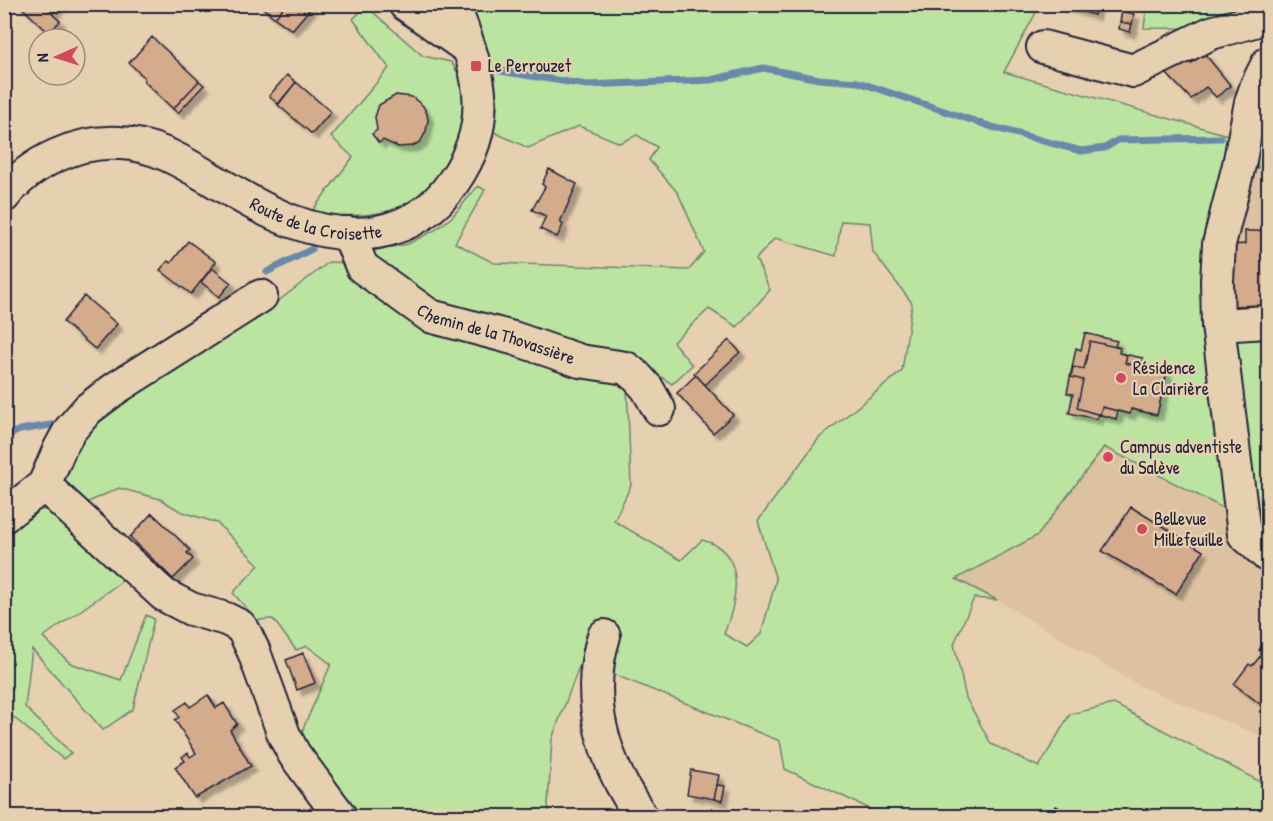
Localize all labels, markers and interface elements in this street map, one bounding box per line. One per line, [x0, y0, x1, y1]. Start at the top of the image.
north arrow [27, 27, 87, 87]
text: N [31, 52, 53, 63]
place label: Le Perrouzet [488, 53, 572, 78]
marker: Le Perrouzet [469, 59, 483, 73]
street label: Route de la Croisette [246, 191, 384, 246]
street label: Chemin de la Thovassière [412, 297, 578, 370]
place label: Résidence La Clairière [1133, 355, 1209, 401]
marker: Résidence La Clairière [1114, 371, 1128, 385]
place label: Campus adventiste du Salève [1120, 434, 1242, 480]
marker: Campus adventiste du Salève [1101, 450, 1115, 464]
place label: Bellevue Millefeuille [1154, 506, 1223, 552]
marker: Bellevue Millefeuille [1135, 522, 1149, 536]

